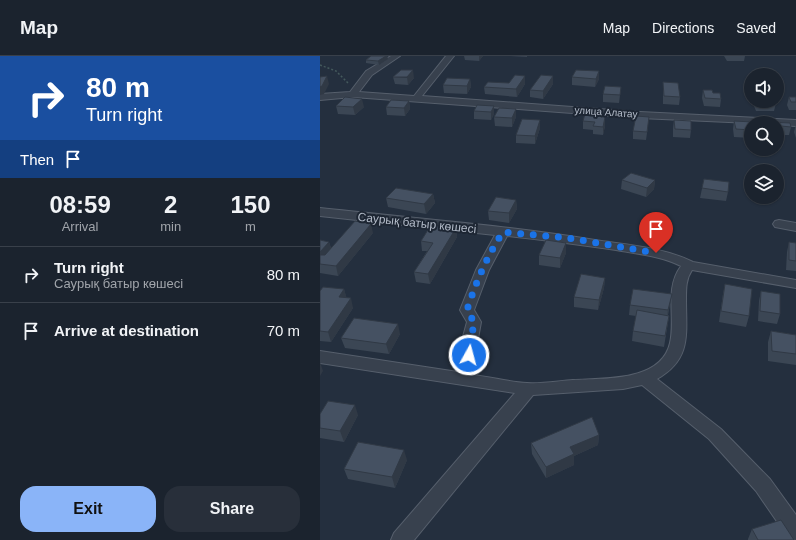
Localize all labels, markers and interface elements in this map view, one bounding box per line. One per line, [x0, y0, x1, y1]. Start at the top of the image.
text: Map [20, 17, 58, 38]
text: Map [603, 20, 630, 36]
text: Directions [652, 20, 714, 36]
text: Saved [736, 20, 776, 36]
map controls [744, 68, 784, 204]
button: sound [744, 68, 784, 108]
icon: right [20, 72, 72, 124]
text: 80 m [86, 72, 150, 103]
street label: улица Алатау [574, 104, 638, 120]
text: Turn right [86, 105, 162, 125]
button: search [744, 116, 784, 156]
icon: arrive [62, 148, 84, 170]
text: Then [20, 151, 54, 168]
button: layers [744, 164, 784, 204]
text: 08:59 [49, 191, 111, 218]
text: 2 [164, 191, 177, 218]
text: 150 [231, 191, 271, 218]
street label: Саурық батыр көшесі [357, 210, 477, 236]
pin [639, 212, 673, 253]
icon: arrive [645, 218, 667, 240]
text: Arrival [62, 219, 99, 234]
text: min [160, 219, 181, 234]
text: m [245, 219, 256, 234]
text: Turn right [54, 259, 124, 276]
icon: right [20, 264, 42, 286]
text: 80 m [267, 266, 300, 283]
text: Саурық батыр көшесі [54, 276, 183, 291]
icon: arrive [20, 320, 42, 342]
text: Arrive at destination [54, 322, 199, 339]
text: 70 m [267, 322, 300, 339]
position arrow [448, 334, 490, 376]
button: Exit [20, 486, 156, 532]
button: Share [164, 486, 300, 532]

